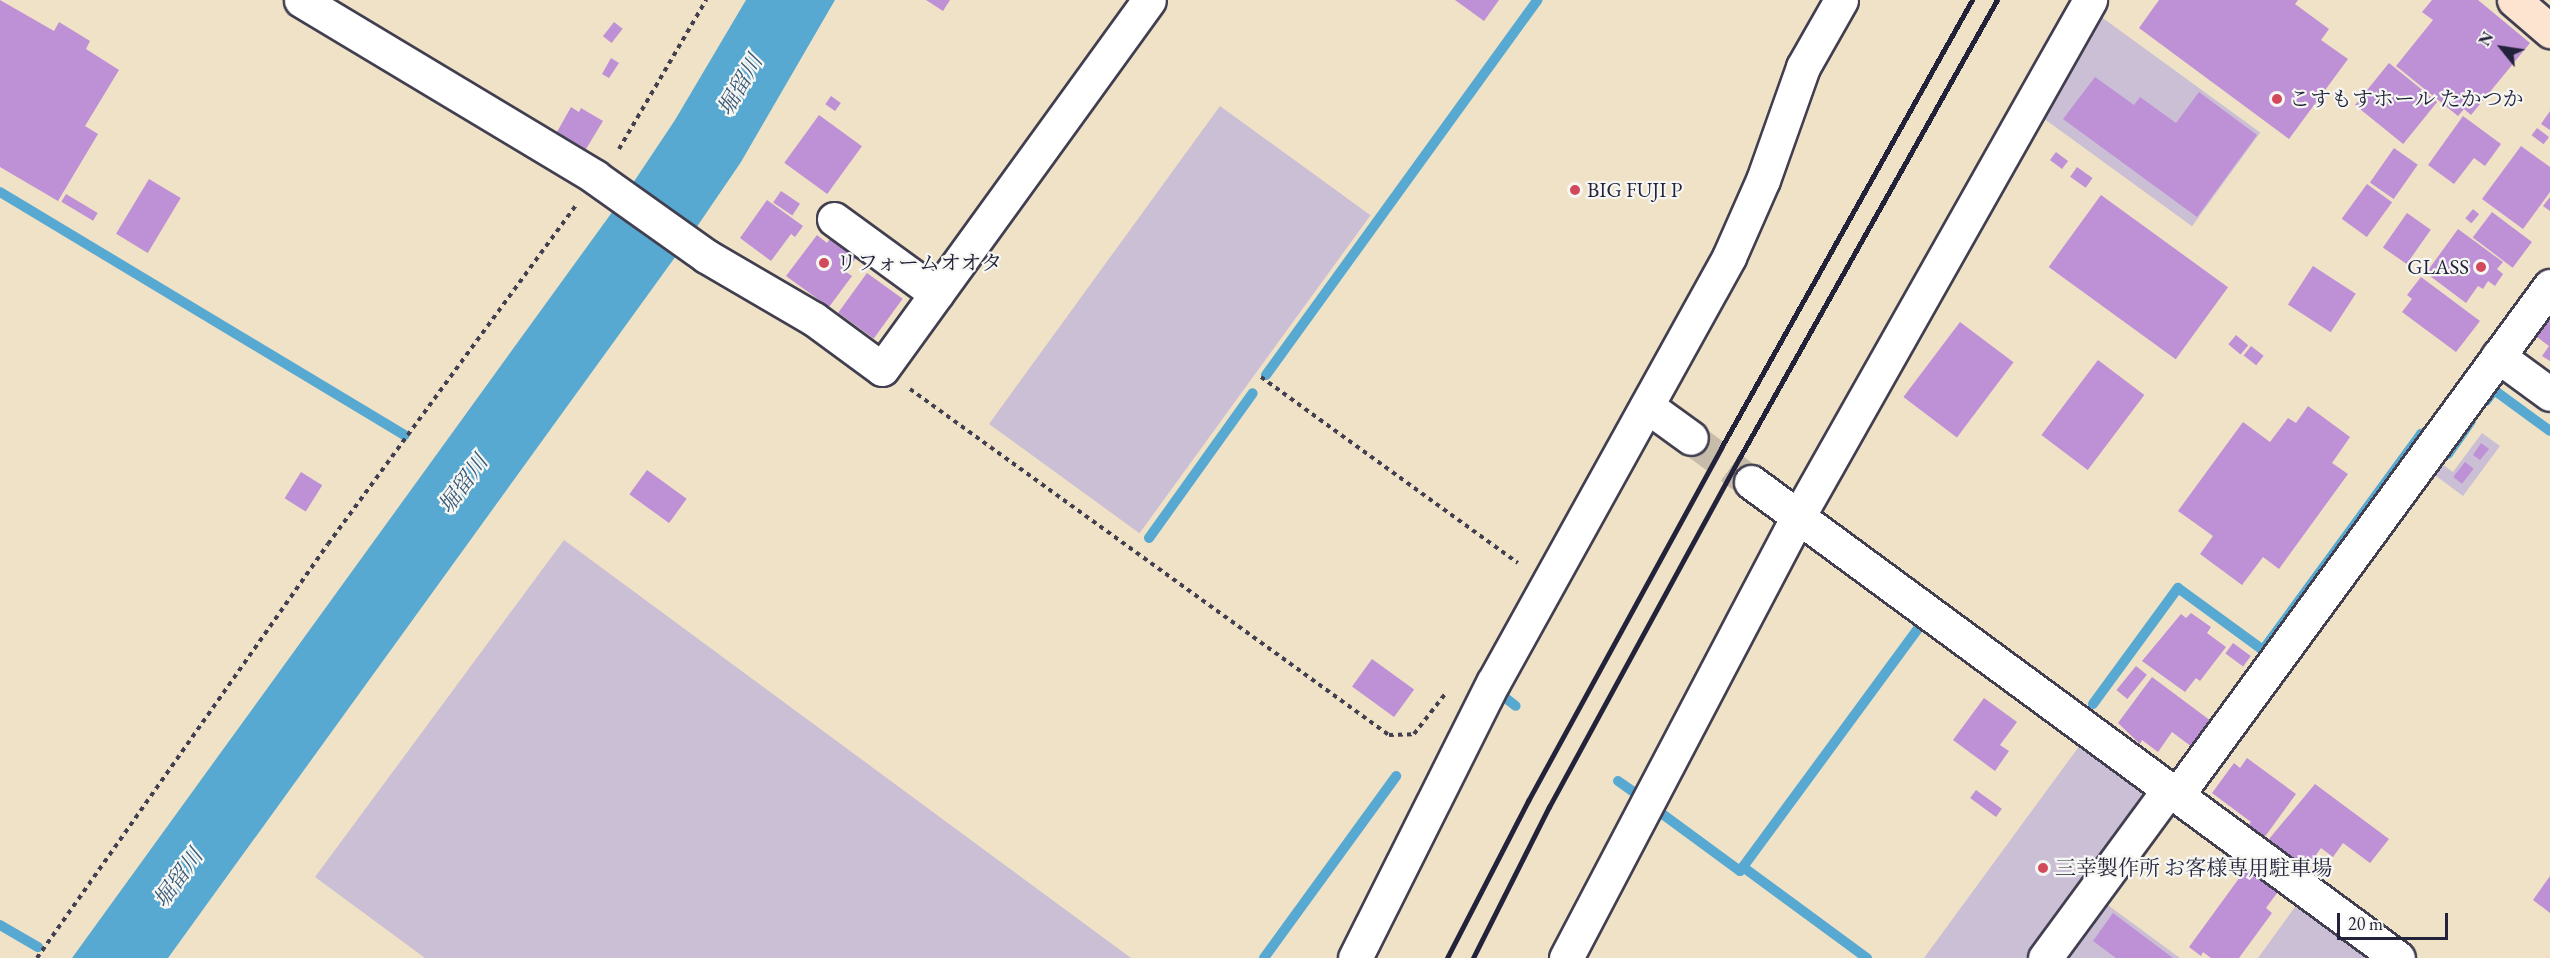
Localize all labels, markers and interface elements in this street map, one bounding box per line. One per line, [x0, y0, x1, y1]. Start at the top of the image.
north arrow [2472, 18, 2532, 78]
text: N [2474, 28, 2498, 50]
water label: 堀留川 [712, 50, 768, 120]
place label: こすもすホール たかつか [2289, 86, 2524, 112]
marker: こすもすホール たかつか [2270, 92, 2284, 106]
place label: BIG FUJI P [1587, 177, 1682, 203]
marker: BIG FUJI P [1568, 183, 1582, 197]
place label: リフォームオオタ [836, 250, 1004, 276]
place label: GLASS [2407, 254, 2469, 280]
marker: リフォームオオタ [817, 256, 831, 270]
marker: GLASS [2474, 260, 2488, 274]
water label: 堀留川 [433, 450, 493, 518]
water label: 堀留川 [148, 844, 208, 912]
place label: 三幸製作所 お客様専用駐車場 [2055, 855, 2332, 881]
marker: 三幸製作所 お客様専用駐車場 [2036, 861, 2050, 875]
scale bar [2340, 901, 2451, 939]
text: 20 m [2348, 912, 2383, 935]

